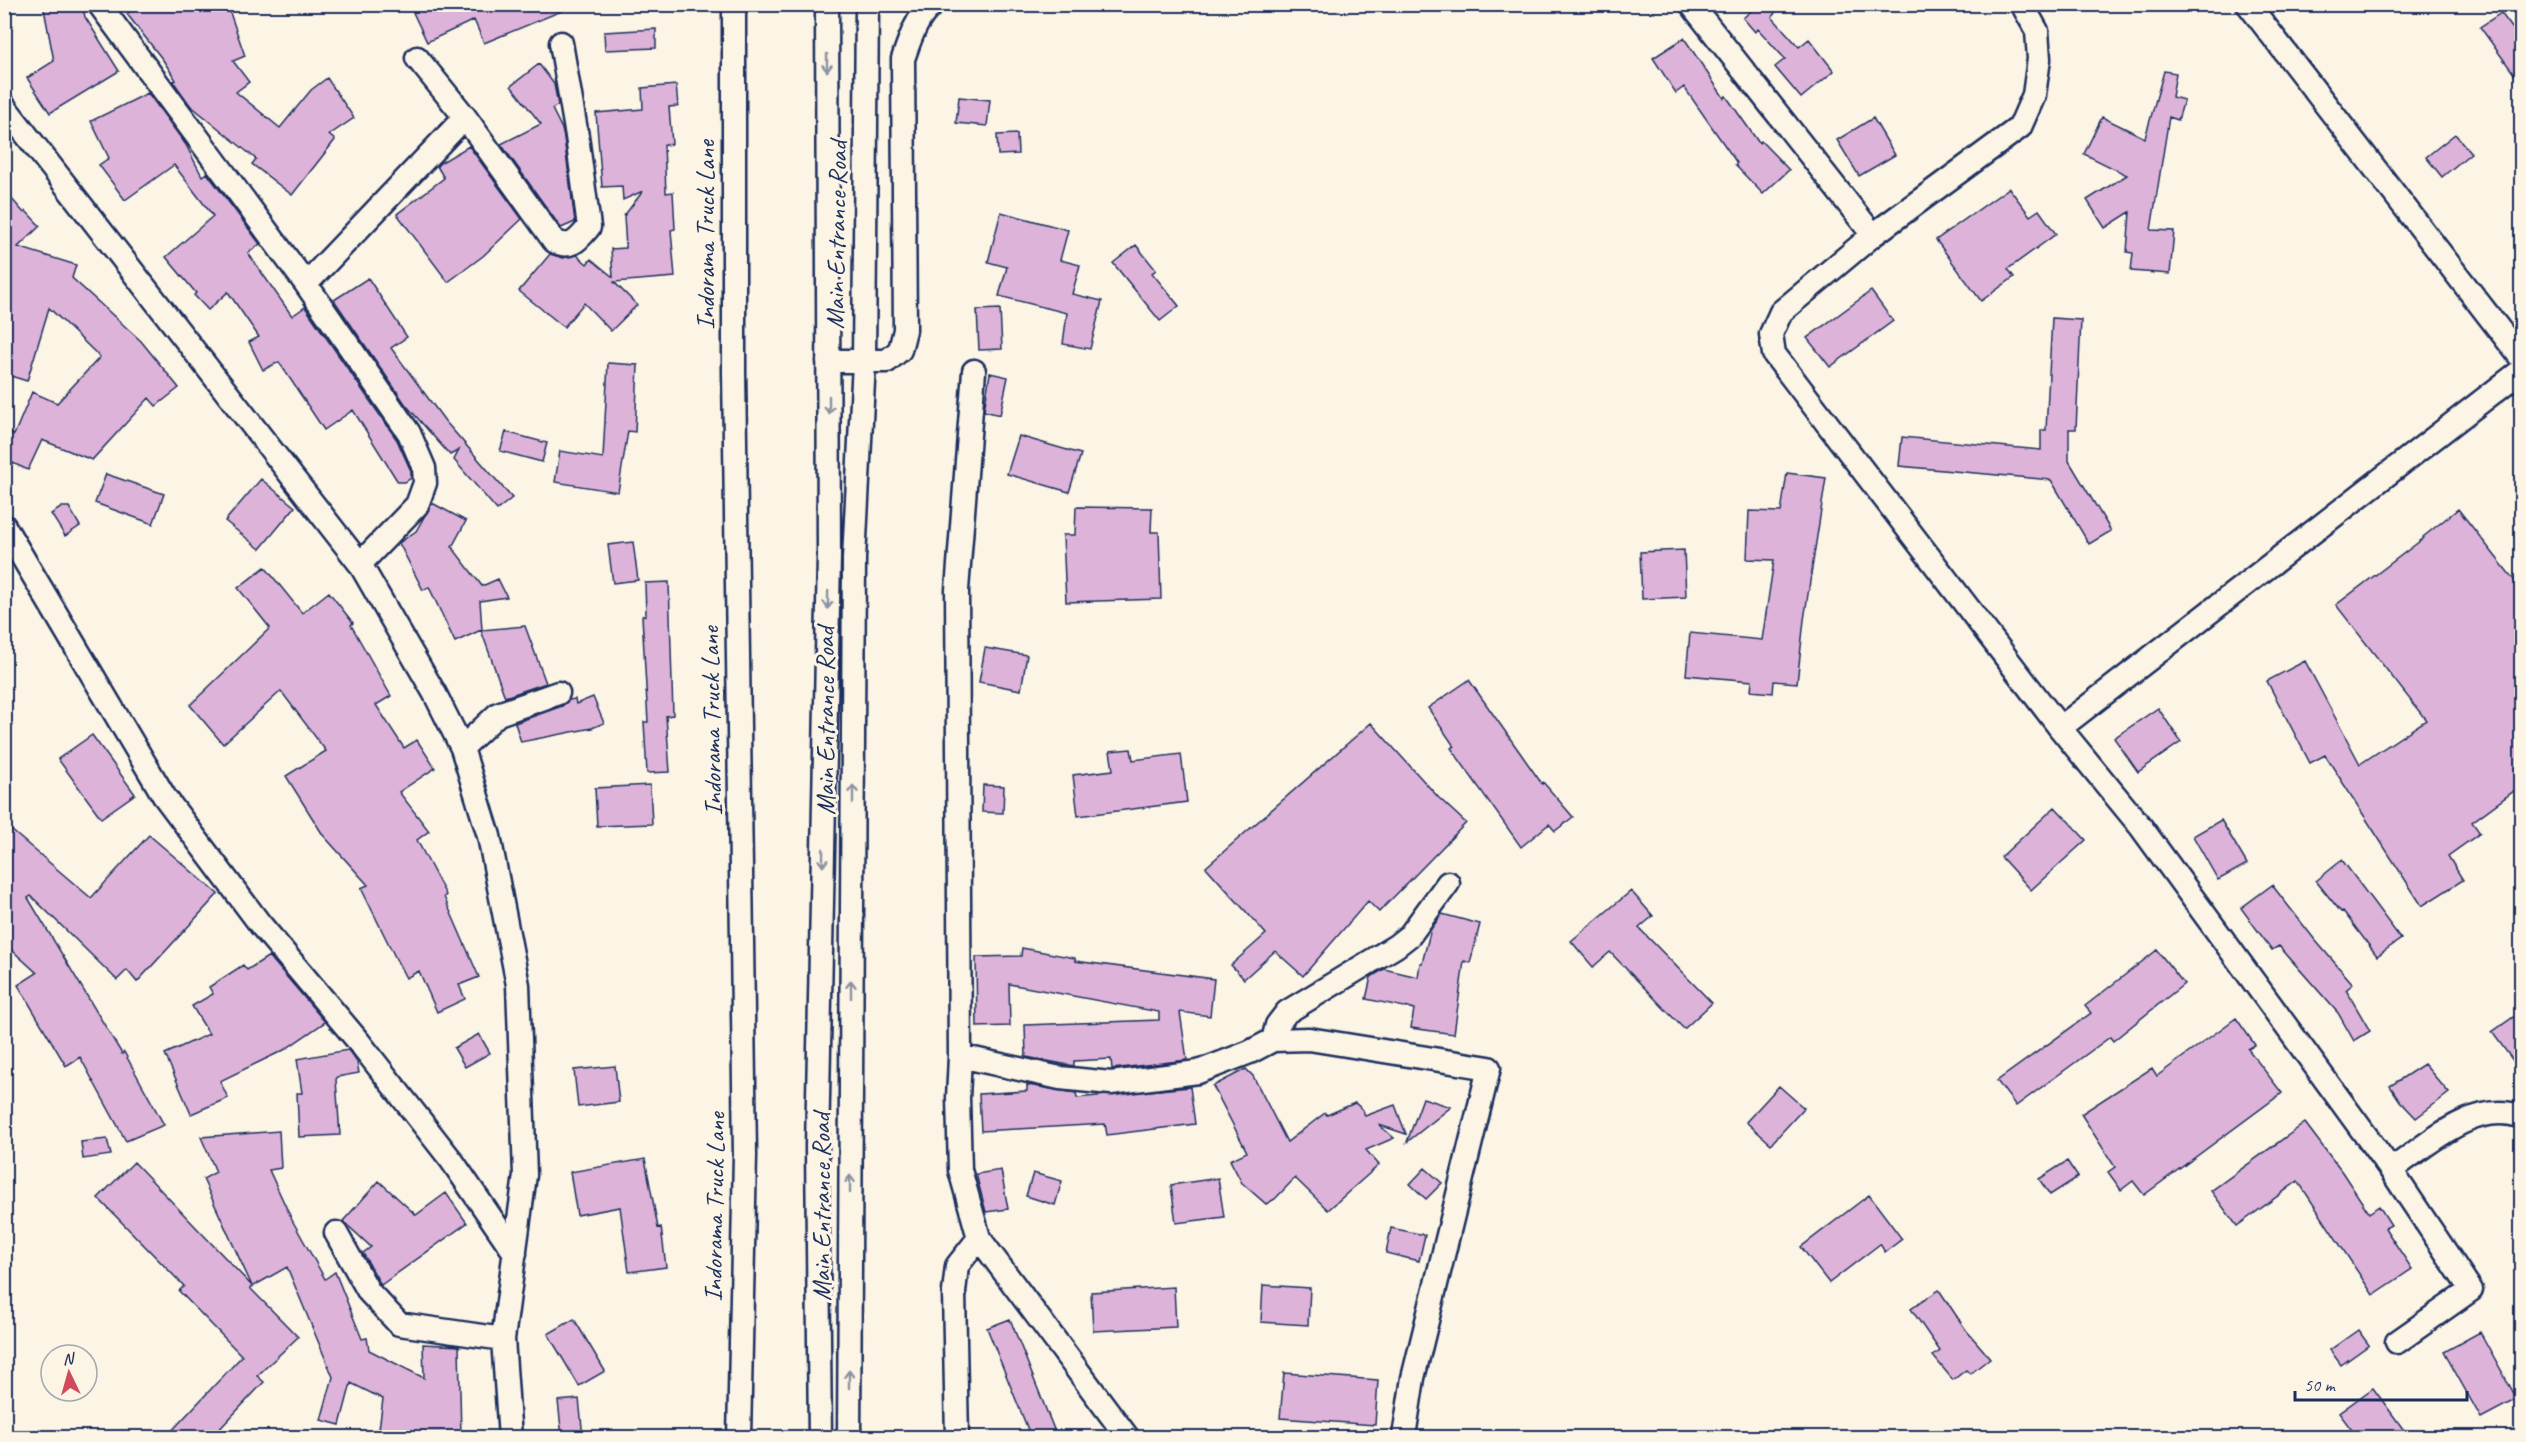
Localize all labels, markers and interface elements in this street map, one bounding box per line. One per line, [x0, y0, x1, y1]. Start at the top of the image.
one-way arrow [821, 52, 833, 72]
street label: Main Entrance Road [818, 137, 855, 329]
street label: Indorama Truck Lane [689, 139, 722, 330]
one-way arrow [823, 394, 835, 414]
one-way arrow [823, 589, 834, 609]
street label: Main Entrance Road [809, 623, 842, 815]
street label: Indorama Truck Lane [693, 625, 730, 816]
one-way arrow [847, 785, 858, 805]
one-way arrow [817, 847, 829, 867]
one-way arrow [845, 980, 857, 1000]
street label: Main Entrance Road [805, 1109, 838, 1301]
street label: Indorama Truck Lane [696, 1111, 733, 1302]
one-way arrow [844, 1175, 856, 1195]
north arrow [39, 1343, 99, 1403]
text: N [62, 1348, 77, 1369]
scale bar [2295, 1364, 2468, 1402]
one-way arrow [843, 1370, 855, 1390]
text: 50 m [2304, 1374, 2337, 1396]

